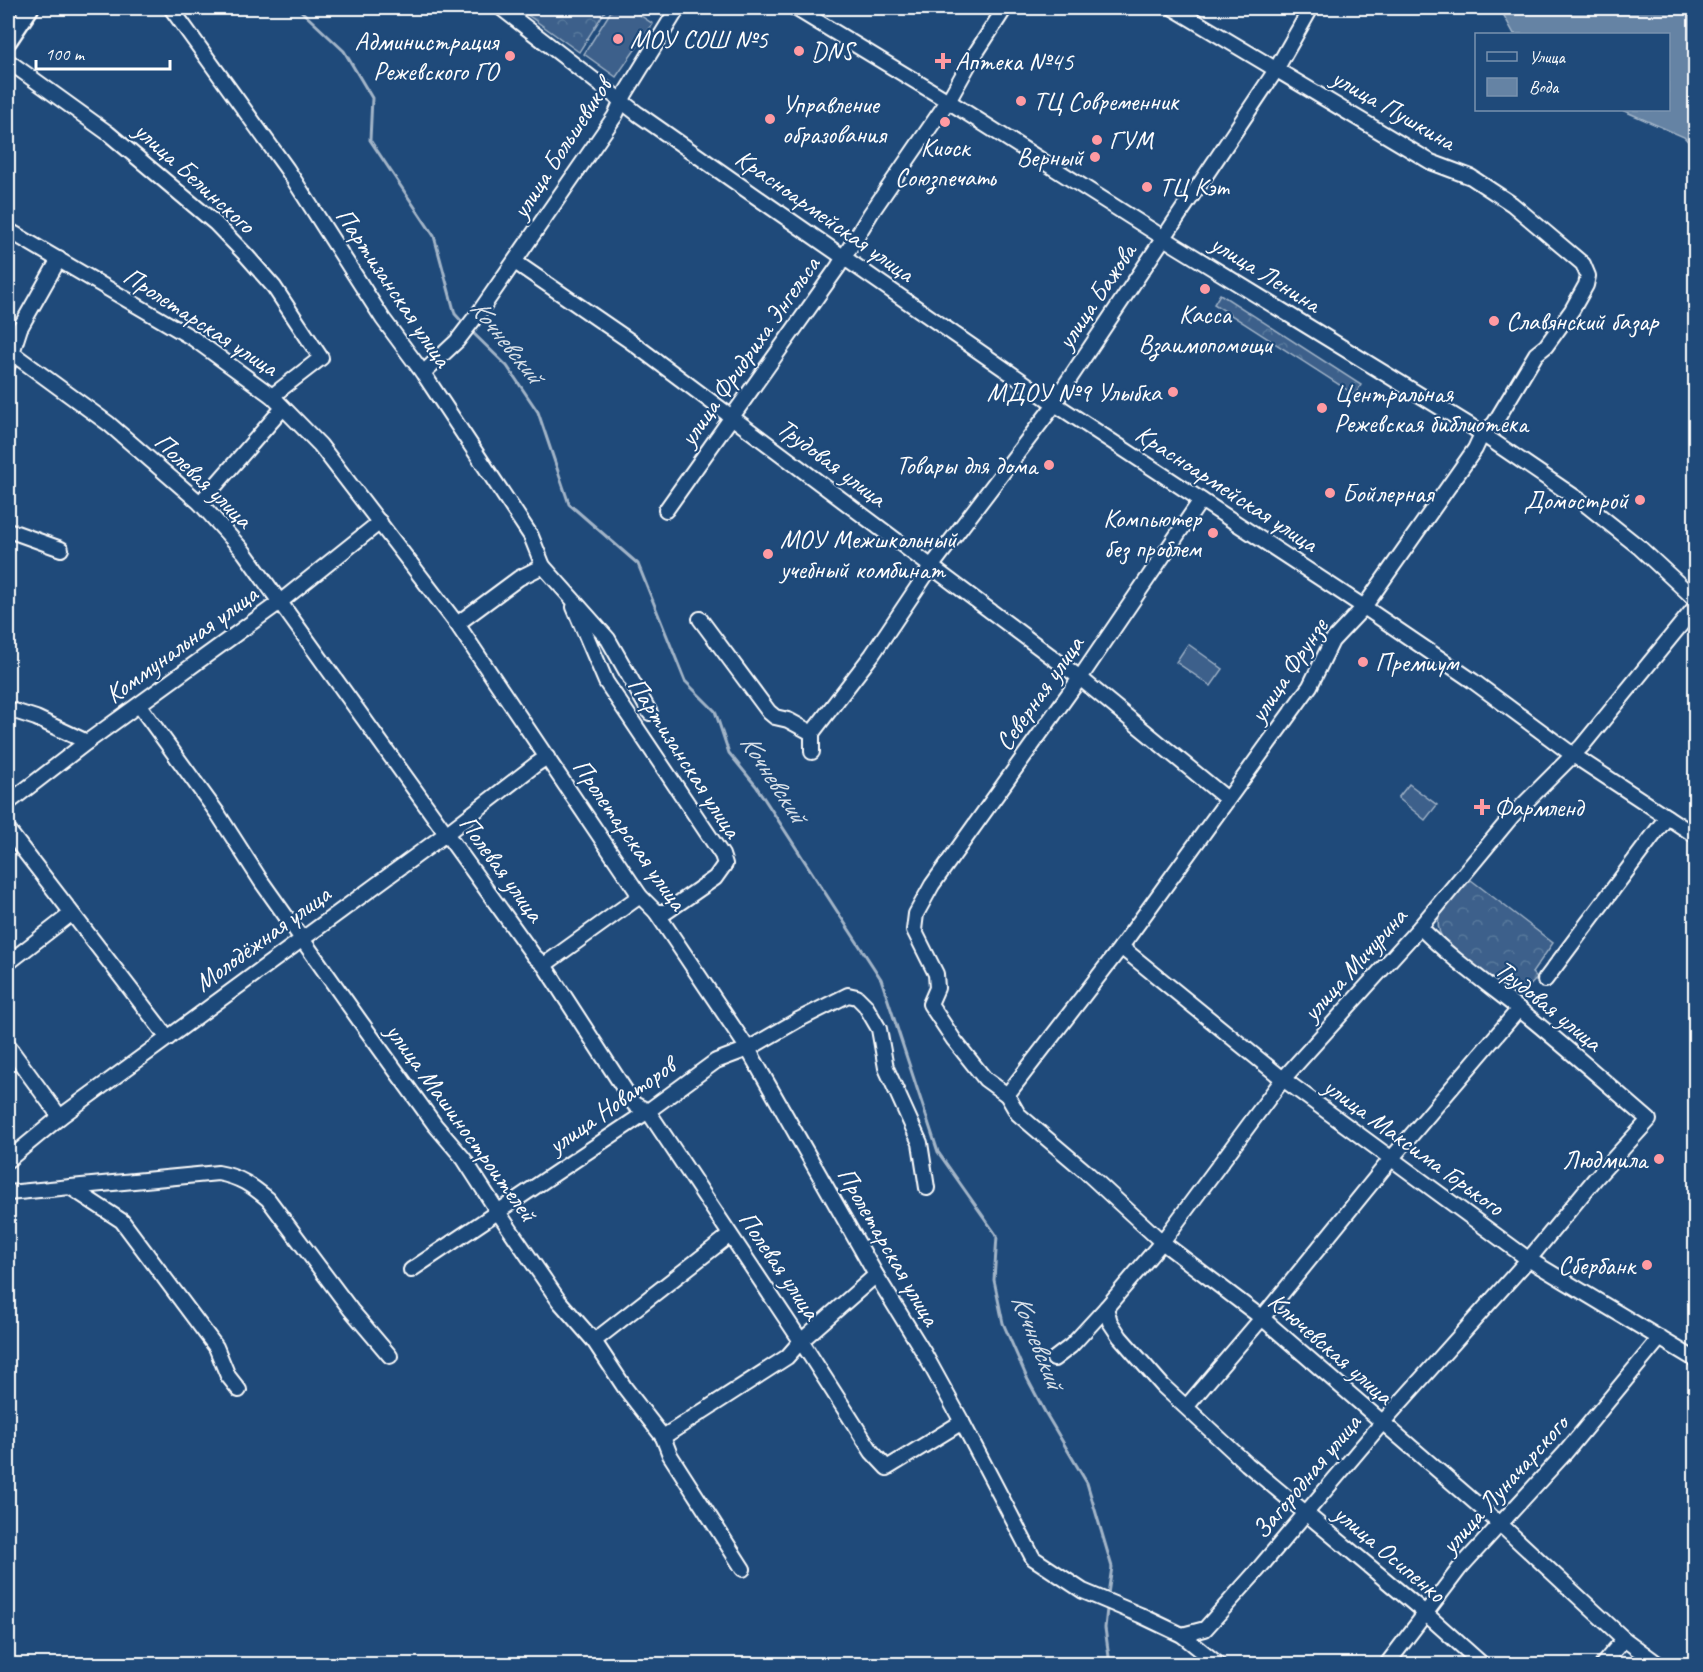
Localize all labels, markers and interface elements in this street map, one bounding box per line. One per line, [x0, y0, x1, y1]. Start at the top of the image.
place label: МОУ СОШ №5 [630, 23, 769, 56]
place label: Администрация Режевского ГО [355, 25, 501, 88]
marker: МОУ СОШ №5 [611, 32, 625, 46]
scale bar [36, 33, 170, 71]
legend [1475, 33, 1670, 111]
place label: DNS [811, 35, 858, 68]
text: 100 m [45, 43, 86, 65]
marker: DNS [792, 44, 806, 58]
place label: Аптека №45 [955, 45, 1075, 78]
text: Улица [1529, 46, 1566, 68]
marker: Администрация Режевского ГО [503, 49, 517, 63]
marker: Аптека №45 [936, 54, 950, 68]
street label: улица Пушкина [1324, 60, 1463, 159]
street label: улица Большевиков [503, 68, 622, 226]
text: Вода [1529, 76, 1560, 98]
place label: ТЦ Современник [1033, 85, 1180, 118]
place label: Управление образования [782, 88, 888, 151]
marker: ТЦ Современник [1014, 94, 1028, 108]
marker: Управление образования [763, 112, 777, 126]
street label: улица Белинского [126, 113, 264, 242]
marker: Киоск Союзпечать [938, 115, 952, 129]
place label: ГУМ [1109, 124, 1155, 157]
place label: Киоск Союзпечать [895, 131, 997, 195]
marker: ГУМ [1090, 133, 1104, 147]
street label: Красноармейская улица [729, 141, 922, 290]
place label: Верный [1016, 141, 1085, 174]
marker: Верный [1088, 150, 1102, 164]
place label: ТЦ Кэт [1159, 171, 1230, 204]
marker: ТЦ Кэт [1140, 180, 1154, 194]
street label: Партизанская улица [328, 201, 460, 375]
street label: улица Ленина [1203, 226, 1329, 321]
street label: улица Бажова [1048, 235, 1145, 357]
street label: улица Фридриха Энгельса [670, 249, 828, 454]
street label: Пролетарская улица [117, 259, 286, 385]
marker: Касса Взаимопомощи [1198, 282, 1212, 296]
water label: Кочневский [463, 292, 555, 394]
place label: Касса Взаимопомощи [1138, 298, 1274, 362]
place label: Славянский базар [1506, 305, 1660, 338]
marker: Славянский базар [1487, 314, 1501, 328]
place label: МДОУ №9 Улыбка [987, 376, 1163, 409]
place label: Центральная Режевская библиотека [1334, 377, 1530, 440]
marker: МДОУ №9 Улыбка [1166, 385, 1180, 399]
marker: Центральная Режевская библиотека [1315, 401, 1329, 415]
street label: Трудовая улица [771, 411, 894, 515]
street label: Красноармейская улица [1129, 417, 1325, 561]
street label: Полевая улица [147, 425, 261, 537]
place label: Товары для дома [896, 449, 1039, 482]
marker: Товары для дома [1042, 458, 1056, 472]
place label: Бойлерная [1342, 477, 1435, 510]
place label: Домострой [1524, 484, 1630, 517]
marker: Бойлерная [1323, 486, 1337, 500]
marker: Домострой [1633, 493, 1647, 507]
place label: Компьютер без проблем [1103, 502, 1203, 565]
place label: МОУ Межшкольный учебный комбинат [778, 523, 959, 586]
marker: Компьютер без проблем [1206, 526, 1220, 540]
marker: МОУ Межшкольный учебный комбинат [761, 547, 775, 561]
street label: Коммунальная улица [99, 577, 265, 711]
street label: улица Фрунзе [1240, 610, 1336, 731]
street label: Северная улица [988, 628, 1092, 757]
place label: Премиум [1375, 646, 1461, 679]
marker: Премиум [1356, 655, 1370, 669]
street label: Партизанская улица [620, 671, 750, 845]
water label: Кочневский [733, 727, 818, 833]
street label: Пролетарская улица [565, 752, 695, 918]
place label: Фармленд [1494, 791, 1586, 824]
marker: Фармленд [1475, 800, 1489, 814]
street label: Полевая улица [452, 808, 553, 930]
street label: Молодёжная улица [188, 877, 338, 999]
street label: улица Мичурина [1293, 900, 1415, 1029]
street label: Трудовая улица [1489, 952, 1610, 1060]
street label: улица Машиностроителей [377, 1015, 546, 1230]
street label: улица Новаторов [540, 1047, 685, 1162]
street label: улица Максима Горького [1315, 1069, 1512, 1224]
place label: Людмила [1562, 1143, 1649, 1176]
marker: Людмила [1652, 1152, 1666, 1166]
street label: Пролетарская улица [830, 1161, 948, 1333]
street label: Полевая улица [731, 1204, 829, 1327]
place label: Сбербанк [1558, 1249, 1638, 1282]
marker: Сбербанк [1640, 1258, 1654, 1272]
street label: Ключевская улица [1261, 1285, 1401, 1413]
water label: Кочневский [1004, 1289, 1074, 1398]
street label: Загородная улица [1245, 1406, 1369, 1546]
street label: улица Луначарского [1432, 1406, 1577, 1562]
street label: улица Осипенко [1325, 1496, 1454, 1611]

